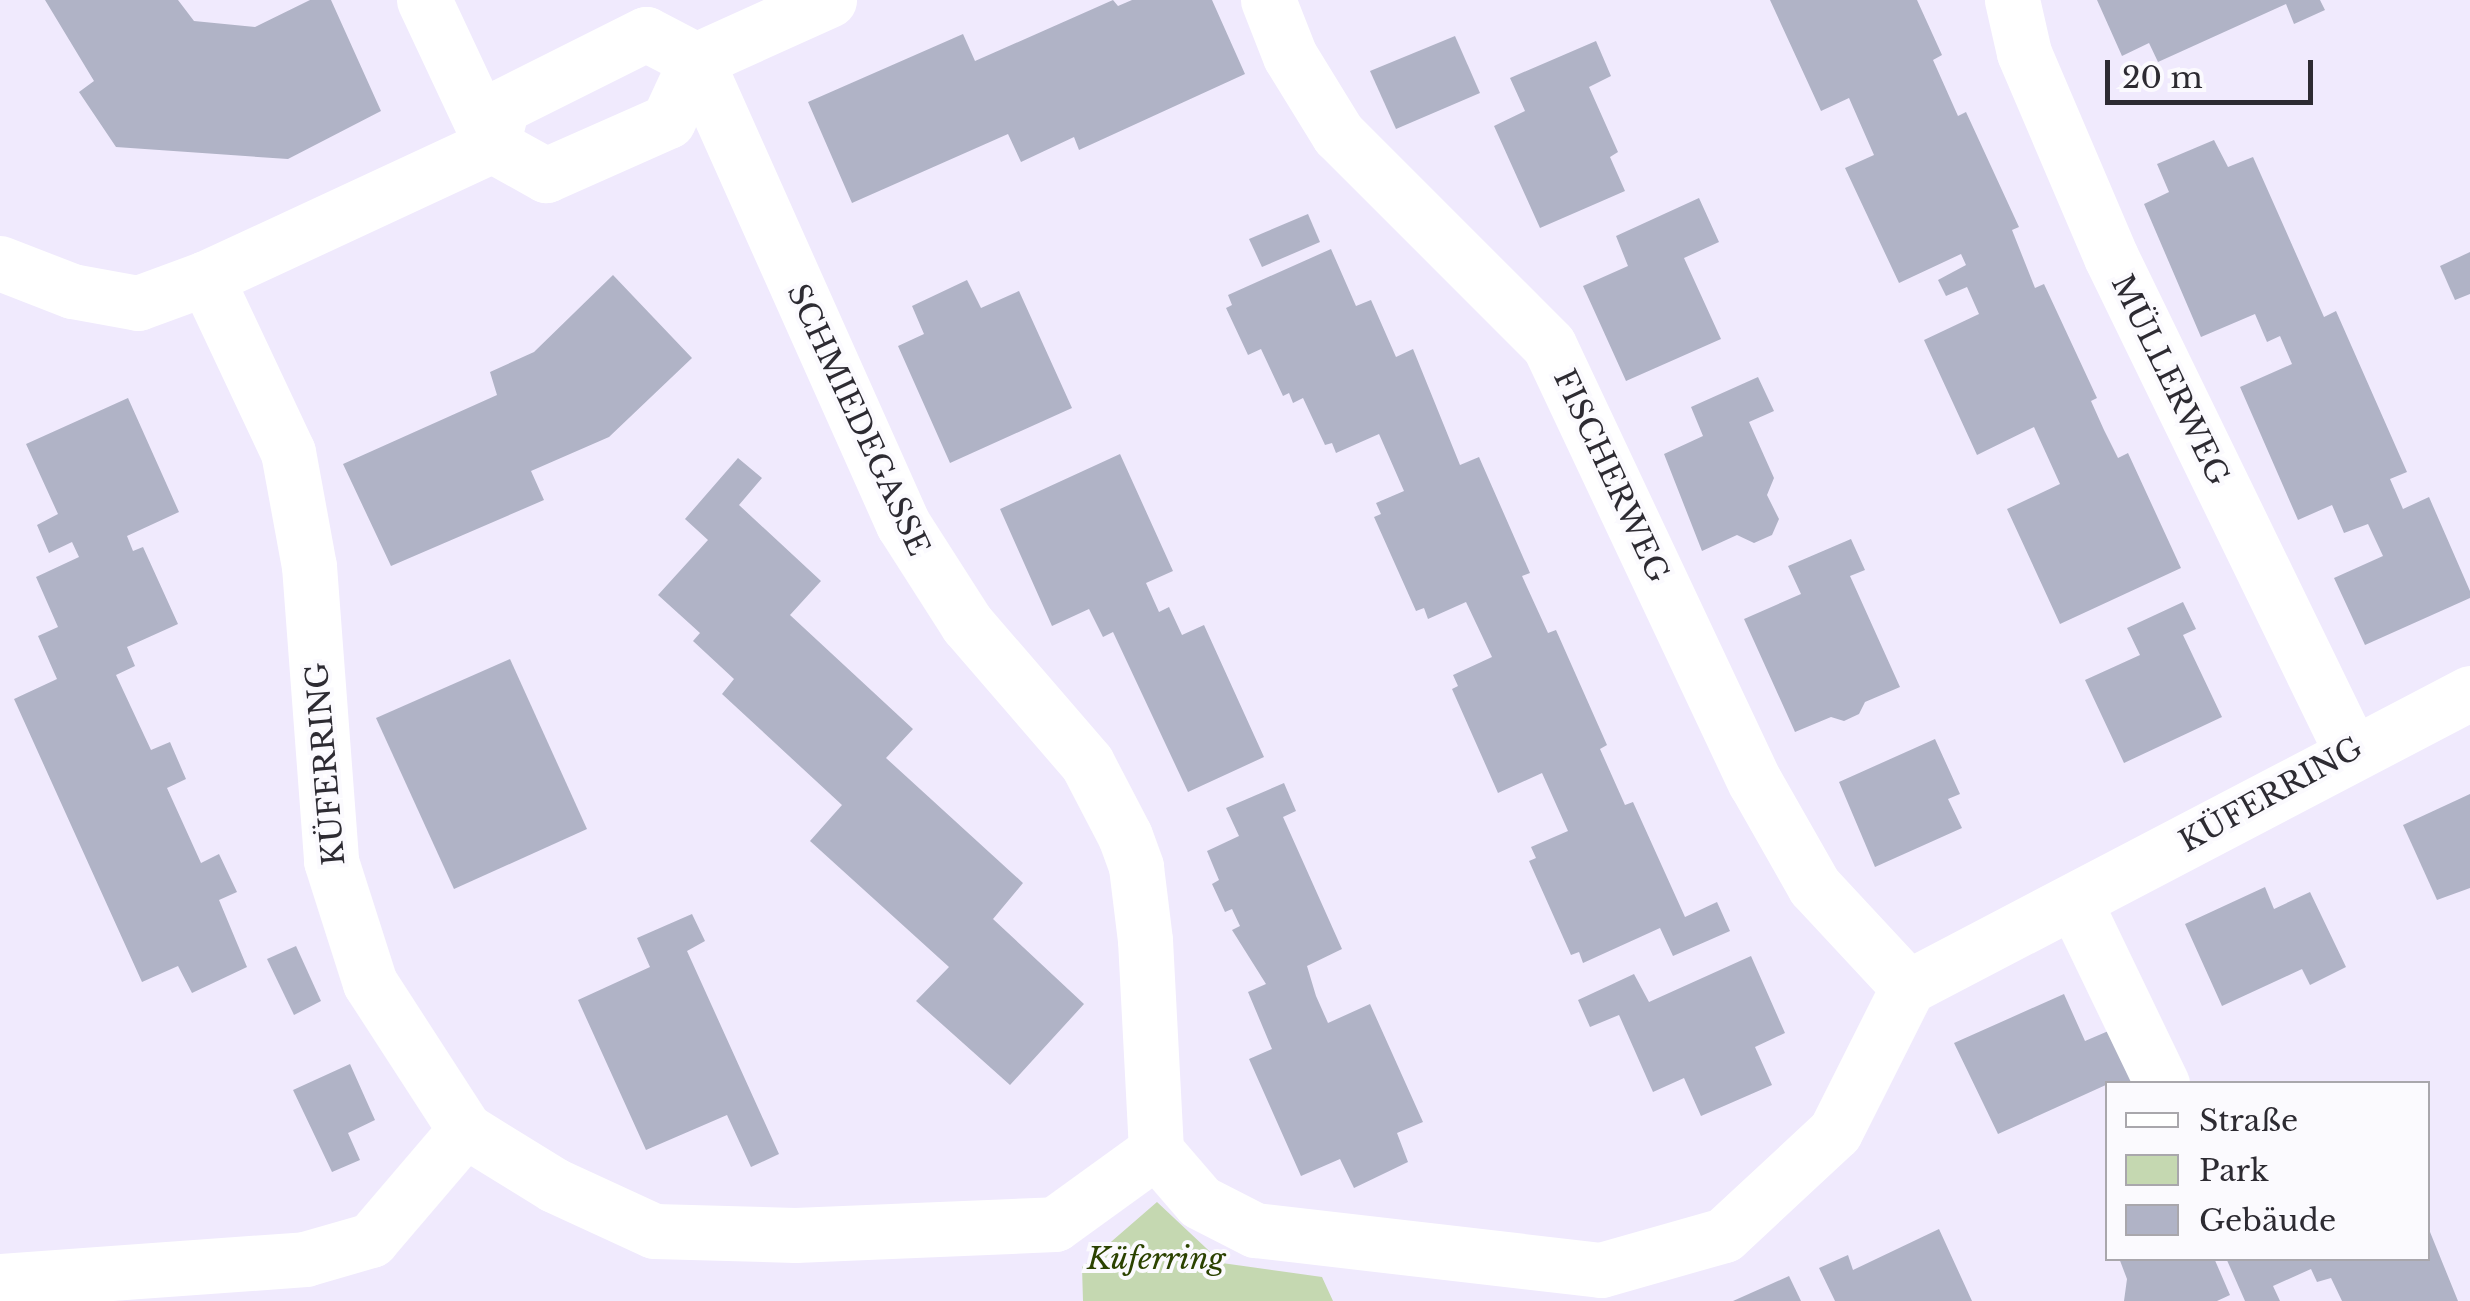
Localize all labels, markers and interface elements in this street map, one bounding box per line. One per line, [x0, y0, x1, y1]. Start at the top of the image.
scale bar [2110, 40, 2318, 102]
text: 20 m [2122, 59, 2203, 96]
street label: MÜLLERWEG [2104, 269, 2236, 491]
street label: SCHMIEDEGASSE [779, 279, 937, 561]
street label: FISCHERWEG [1546, 364, 1676, 588]
street label: KÜFERRING [299, 661, 353, 867]
street label: KÜFERRING [2173, 730, 2369, 860]
legend [2105, 1081, 2430, 1261]
text: Straße [2199, 1102, 2298, 1139]
text: Park [2199, 1152, 2269, 1189]
text: Gebäude [2199, 1202, 2336, 1239]
park label: Küferring [1087, 1241, 1225, 1277]

